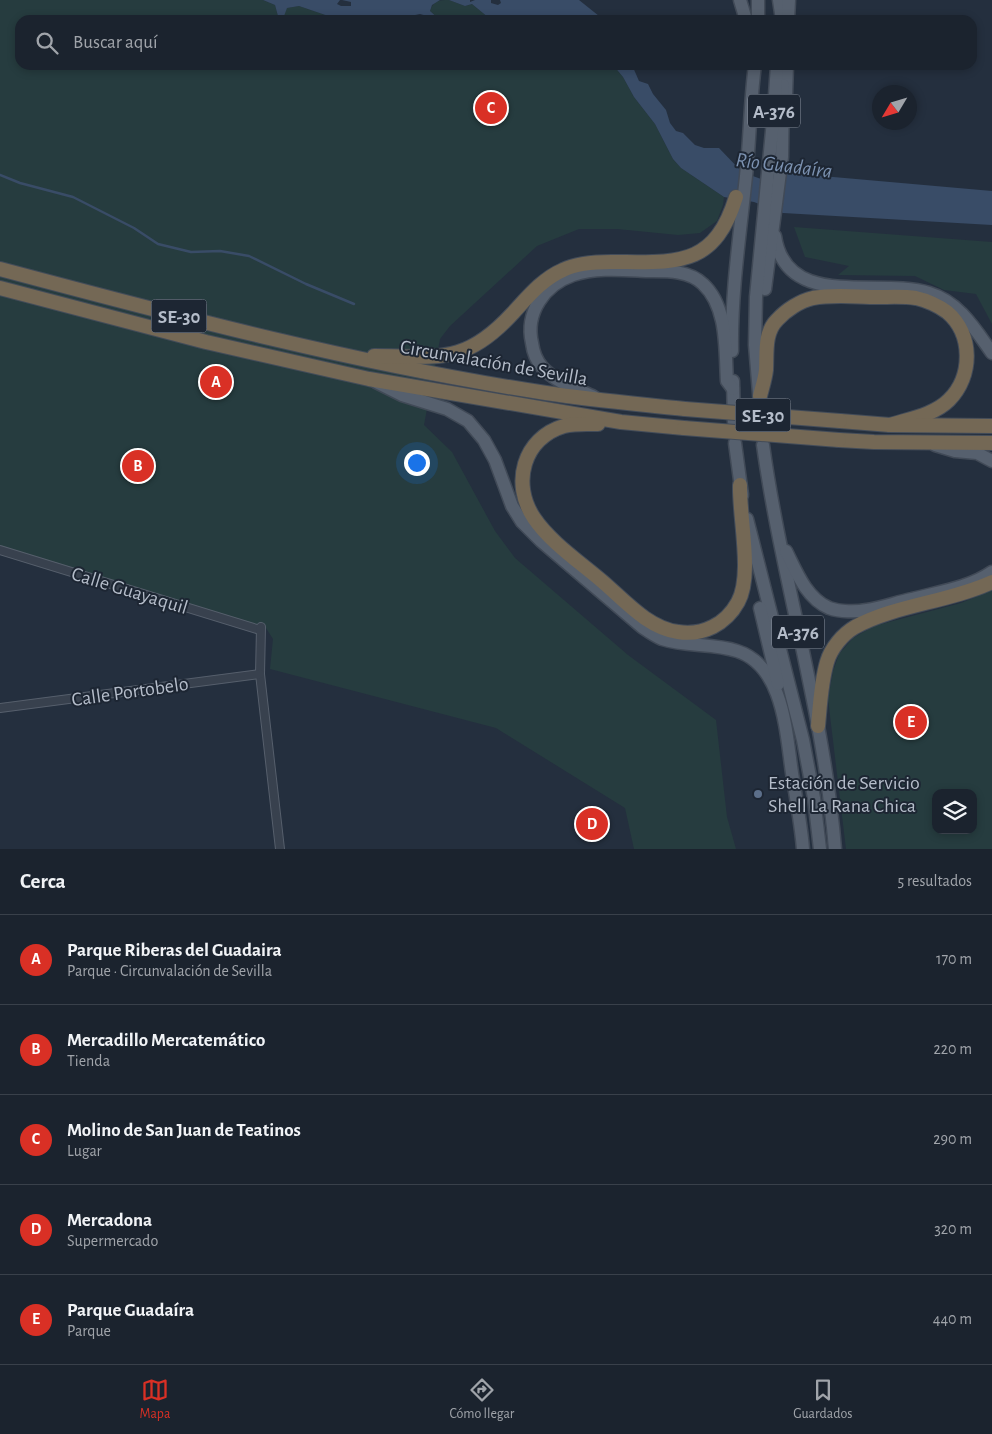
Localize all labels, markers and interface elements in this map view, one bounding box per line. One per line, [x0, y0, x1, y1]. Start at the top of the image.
search box [15, 15, 977, 70]
icon: search [33, 29, 61, 57]
text: Buscar aquí [73, 33, 158, 52]
north arrow [872, 85, 917, 130]
pin: C [475, 89, 507, 127]
road number: A-376 [748, 94, 800, 128]
water label: Río Guadaíra [734, 149, 833, 182]
road number: SE-30 [152, 300, 206, 332]
street label: Circunvalación de Sevilla [398, 337, 589, 389]
pin: A [200, 363, 232, 401]
road number: SE-30 [736, 398, 790, 432]
pin: B [122, 447, 154, 485]
your location [404, 450, 430, 476]
street label: Calle Guayaquil [69, 564, 190, 618]
road number: A-376 [772, 616, 824, 649]
street label: Calle Portobelo [70, 674, 190, 710]
pin: E [895, 703, 927, 741]
place label: Estación de Servicio Shell La Rana Chica [768, 773, 920, 816]
marker: Estación de Servicio Shell La Rana Chica [752, 788, 764, 800]
map controls [932, 789, 977, 834]
button: layers [932, 789, 977, 834]
pin: D [576, 805, 608, 843]
text: Cerca [20, 871, 66, 892]
text: 5 resultados [898, 873, 972, 889]
text: Parque Riberas del Guadaira [67, 941, 282, 960]
text: A [31, 951, 41, 967]
text: 170 m [936, 951, 972, 967]
text: Parque · Circunvalación de Sevilla [67, 963, 272, 979]
text: Mercadillo Mercatemático [67, 1031, 265, 1050]
text: B [31, 1041, 41, 1057]
text: 220 m [934, 1041, 972, 1057]
text: Tienda [67, 1053, 110, 1069]
text: Molino de San Juan de Teatinos [67, 1121, 301, 1140]
text: C [32, 1131, 40, 1147]
text: 290 m [933, 1131, 972, 1147]
text: Lugar [67, 1143, 102, 1159]
text: Mercadona [67, 1211, 152, 1230]
text: D [31, 1221, 41, 1237]
text: 320 m [934, 1221, 972, 1237]
text: Supermercado [67, 1233, 158, 1249]
text: Parque Guadaíra [67, 1301, 194, 1320]
text: E [32, 1311, 40, 1327]
text: 440 m [933, 1311, 972, 1327]
text: Parque [67, 1323, 111, 1339]
tab: Mapa [140, 1376, 170, 1423]
tab: Cómo llegar [449, 1376, 514, 1423]
tab: Guardados [793, 1376, 852, 1423]

